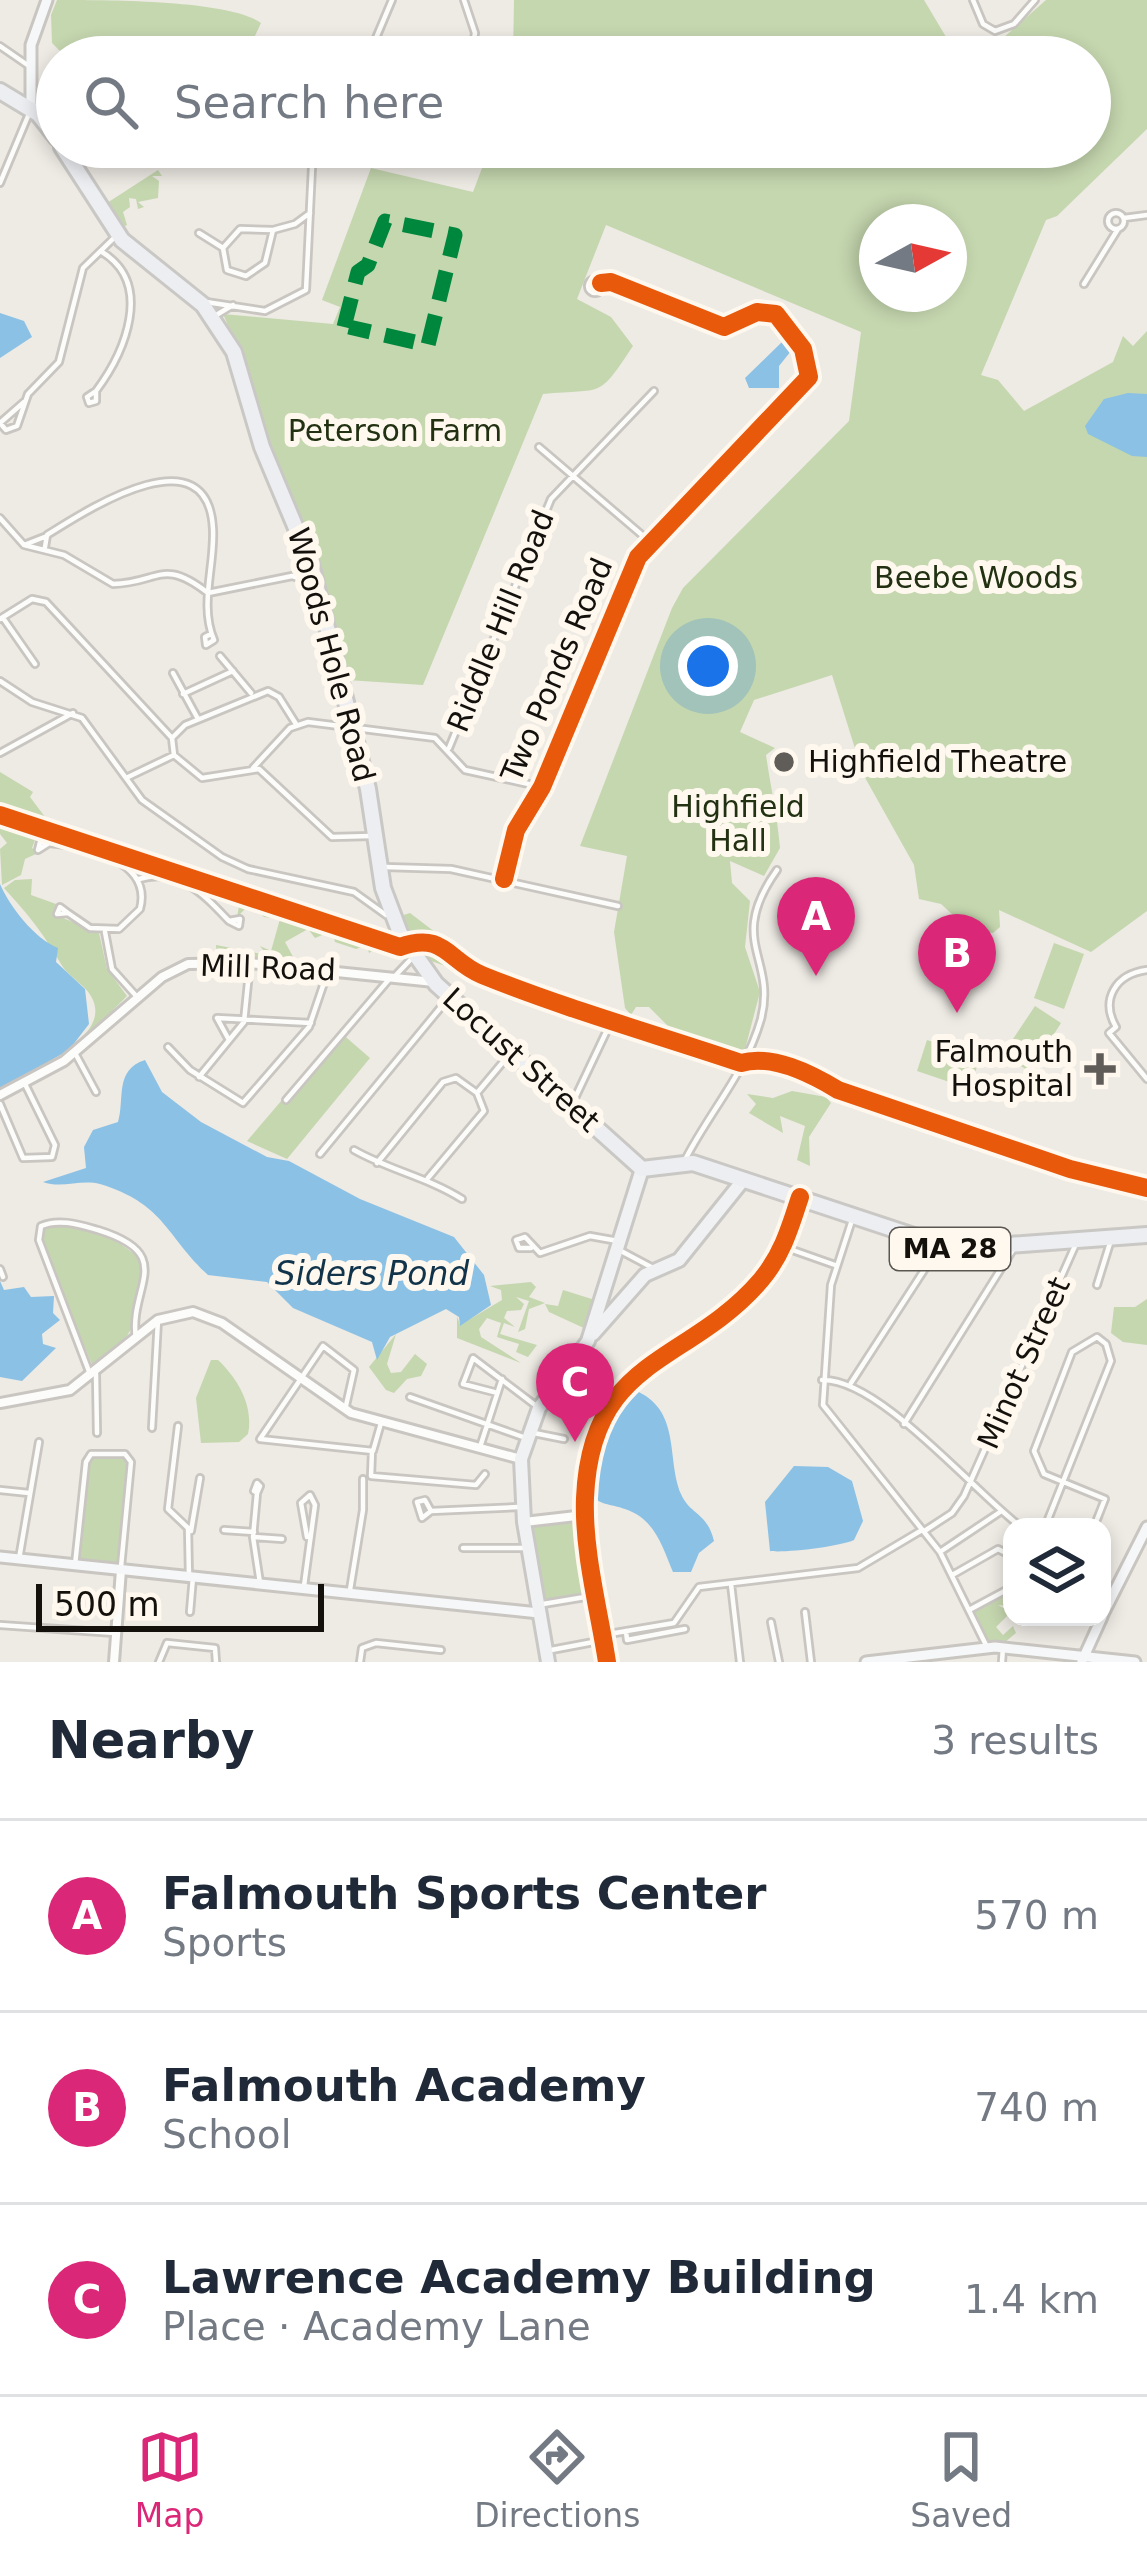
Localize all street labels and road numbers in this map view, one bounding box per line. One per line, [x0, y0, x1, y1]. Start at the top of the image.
street label: Riddle Hill Road [440, 505, 561, 737]
street label: Woods Hole Road [281, 524, 382, 786]
street label: Two Ponds Road [493, 553, 619, 788]
street label: Mill Road [200, 948, 336, 987]
street label: Locust Street [436, 980, 607, 1139]
road number: MA 28 [890, 1228, 1010, 1270]
street label: Minot Street [970, 1271, 1077, 1454]

